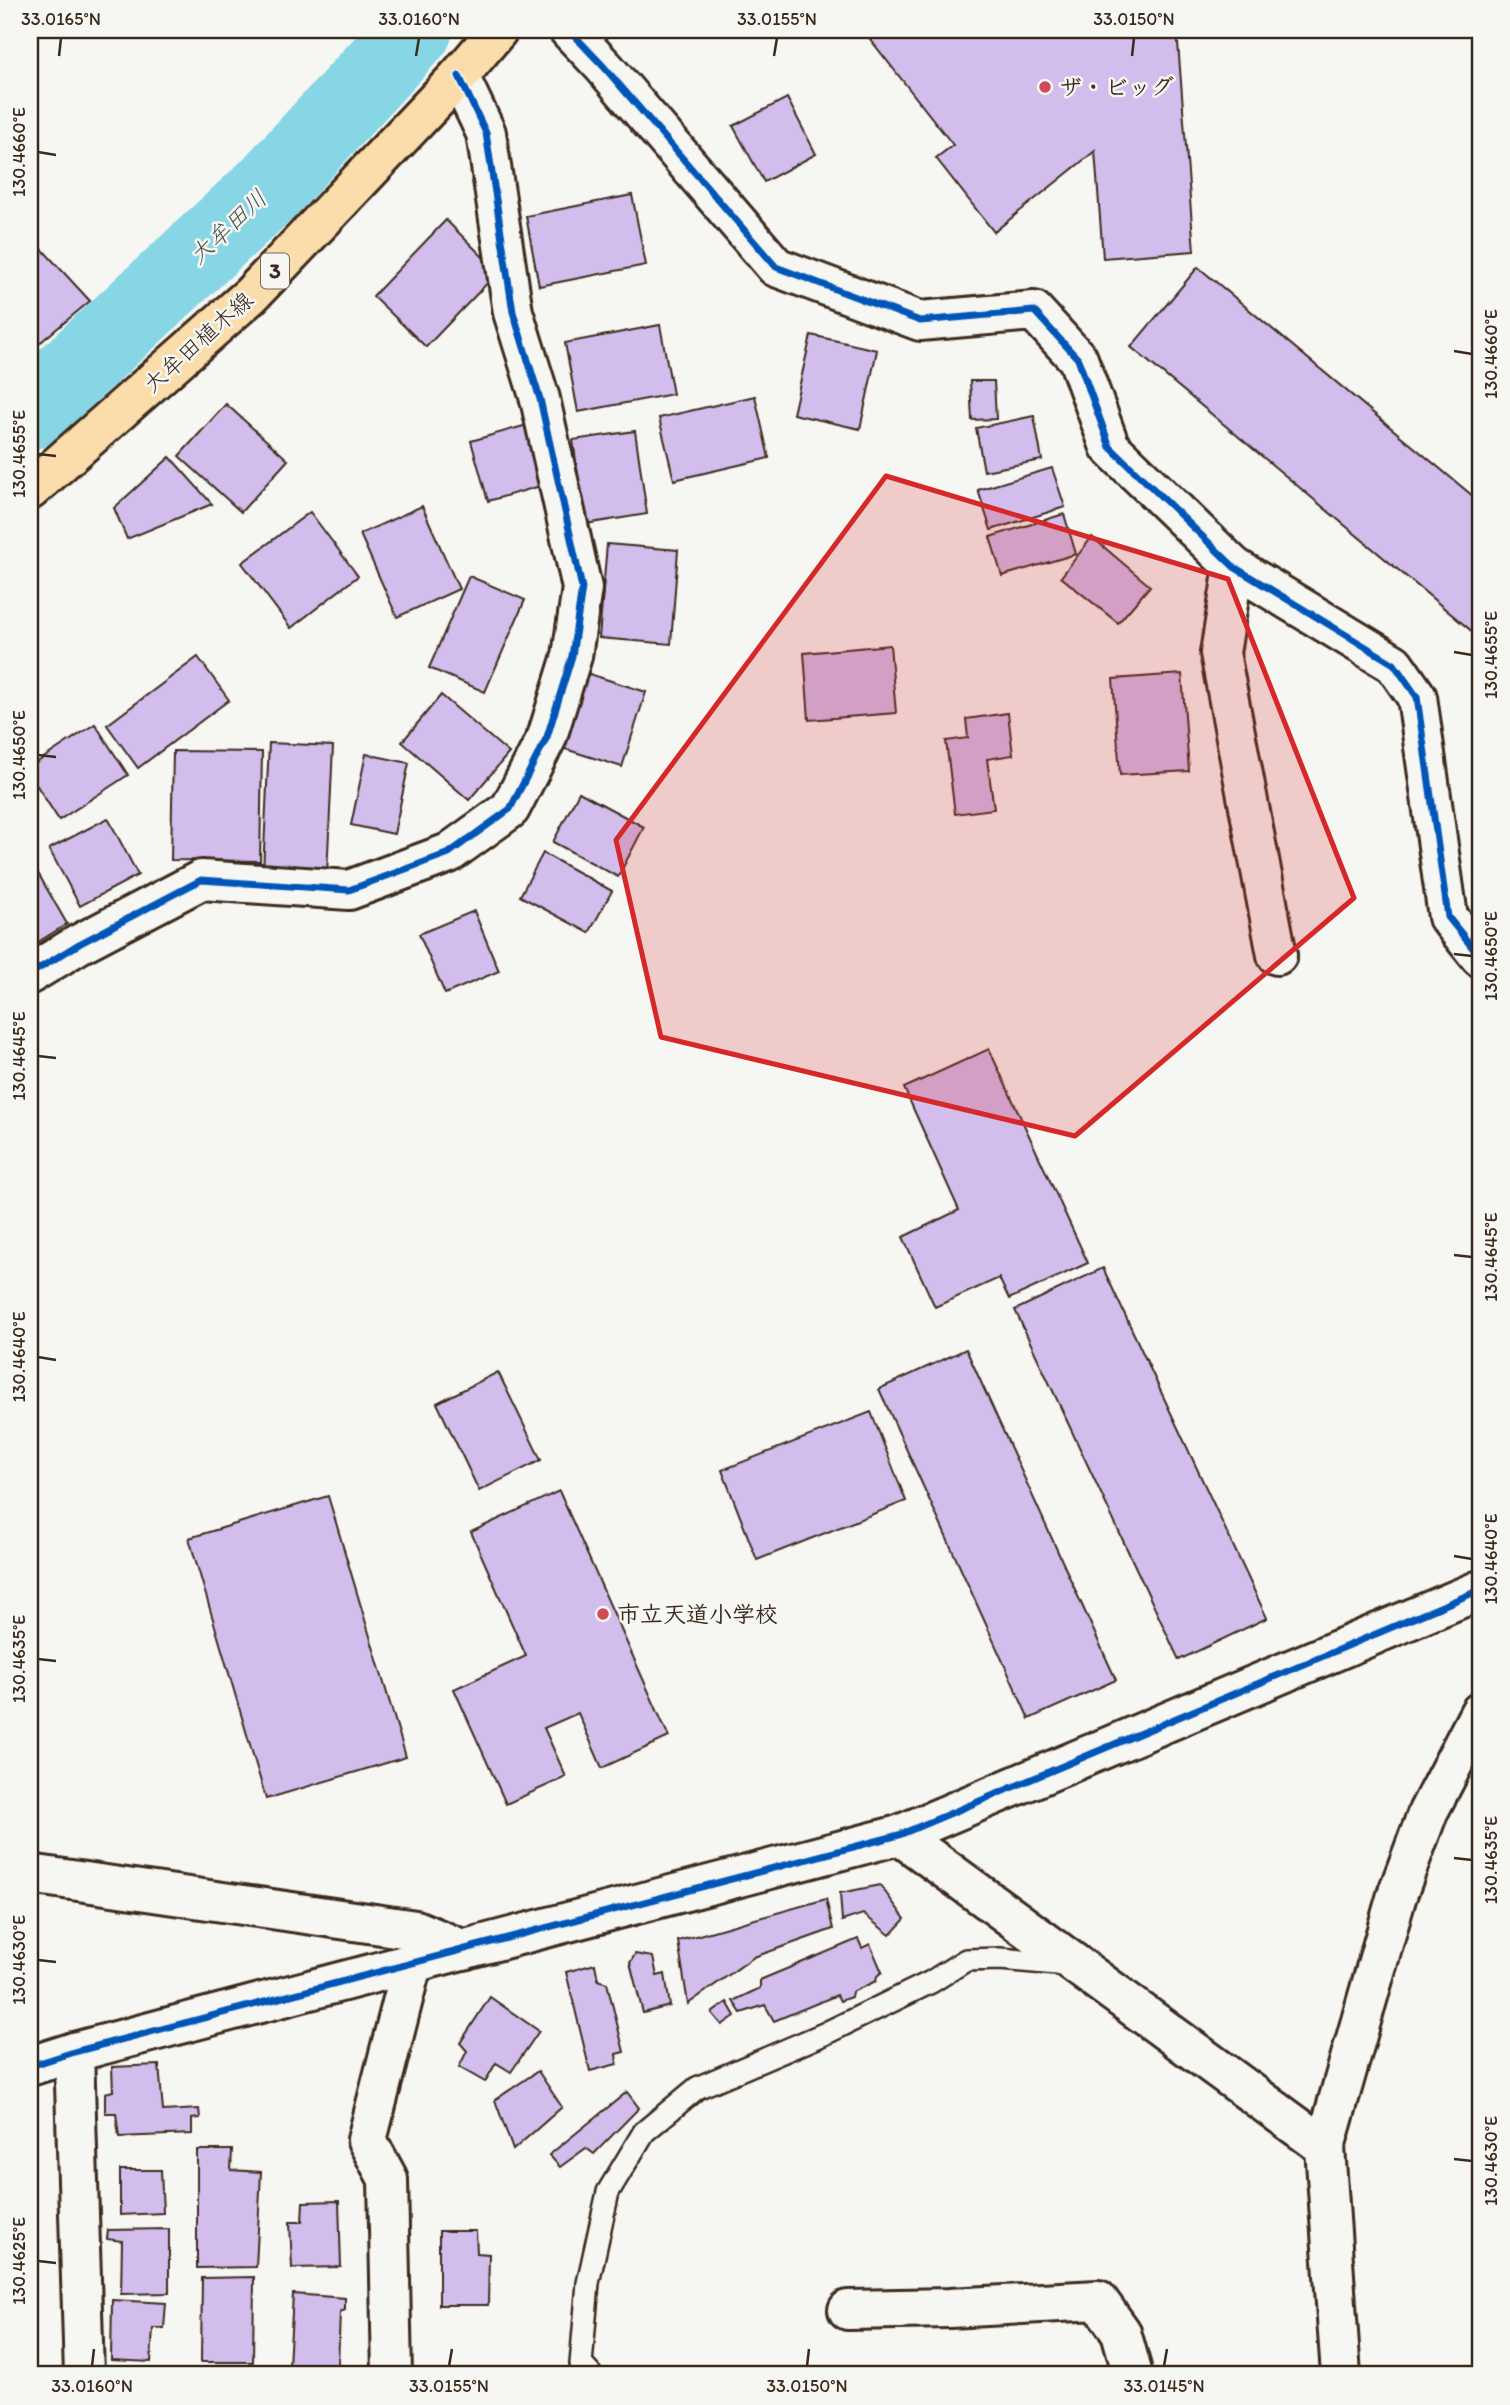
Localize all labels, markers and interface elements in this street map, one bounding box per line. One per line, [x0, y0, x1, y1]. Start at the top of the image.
text: 33.0165°N [21, 8, 101, 30]
text: 33.0160°N [378, 8, 460, 30]
text: 33.0155°N [737, 8, 817, 30]
text: 33.0150°N [1093, 8, 1175, 30]
place label: ザ・ビッグ [1059, 73, 1174, 101]
marker: ザ・ビッグ [1037, 79, 1053, 95]
text: 130.4660°E [8, 107, 30, 197]
water label: 大牟田川 [183, 183, 273, 270]
road number: 3 [261, 254, 289, 288]
street label: 大牟田植木線 [137, 285, 259, 399]
text: 130.4660°E [1480, 309, 1502, 399]
text: 130.4655°E [8, 410, 30, 498]
text: 130.4655°E [1480, 611, 1502, 699]
text: 130.4650°E [8, 710, 30, 800]
text: 130.4650°E [1480, 911, 1502, 1001]
text: 130.4645°E [8, 1011, 30, 1101]
text: 130.4645°E [1480, 1212, 1502, 1302]
text: 130.4640°E [8, 1311, 30, 1403]
text: 130.4640°E [1480, 1513, 1502, 1605]
place label: 市立天道小学校 [617, 1600, 778, 1628]
marker: 市立天道小学校 [595, 1606, 611, 1622]
text: 130.4635°E [8, 1615, 30, 1703]
text: 130.4635°E [1480, 1816, 1502, 1904]
text: 130.4630°E [8, 1915, 30, 2005]
text: 130.4630°E [1480, 2116, 1502, 2206]
text: 130.4625°E [8, 2217, 30, 2305]
text: 33.0160°N [51, 2375, 133, 2397]
text: 33.0155°N [409, 2375, 489, 2397]
text: 33.0150°N [766, 2375, 848, 2397]
text: 33.0145°N [1123, 2375, 1205, 2397]

